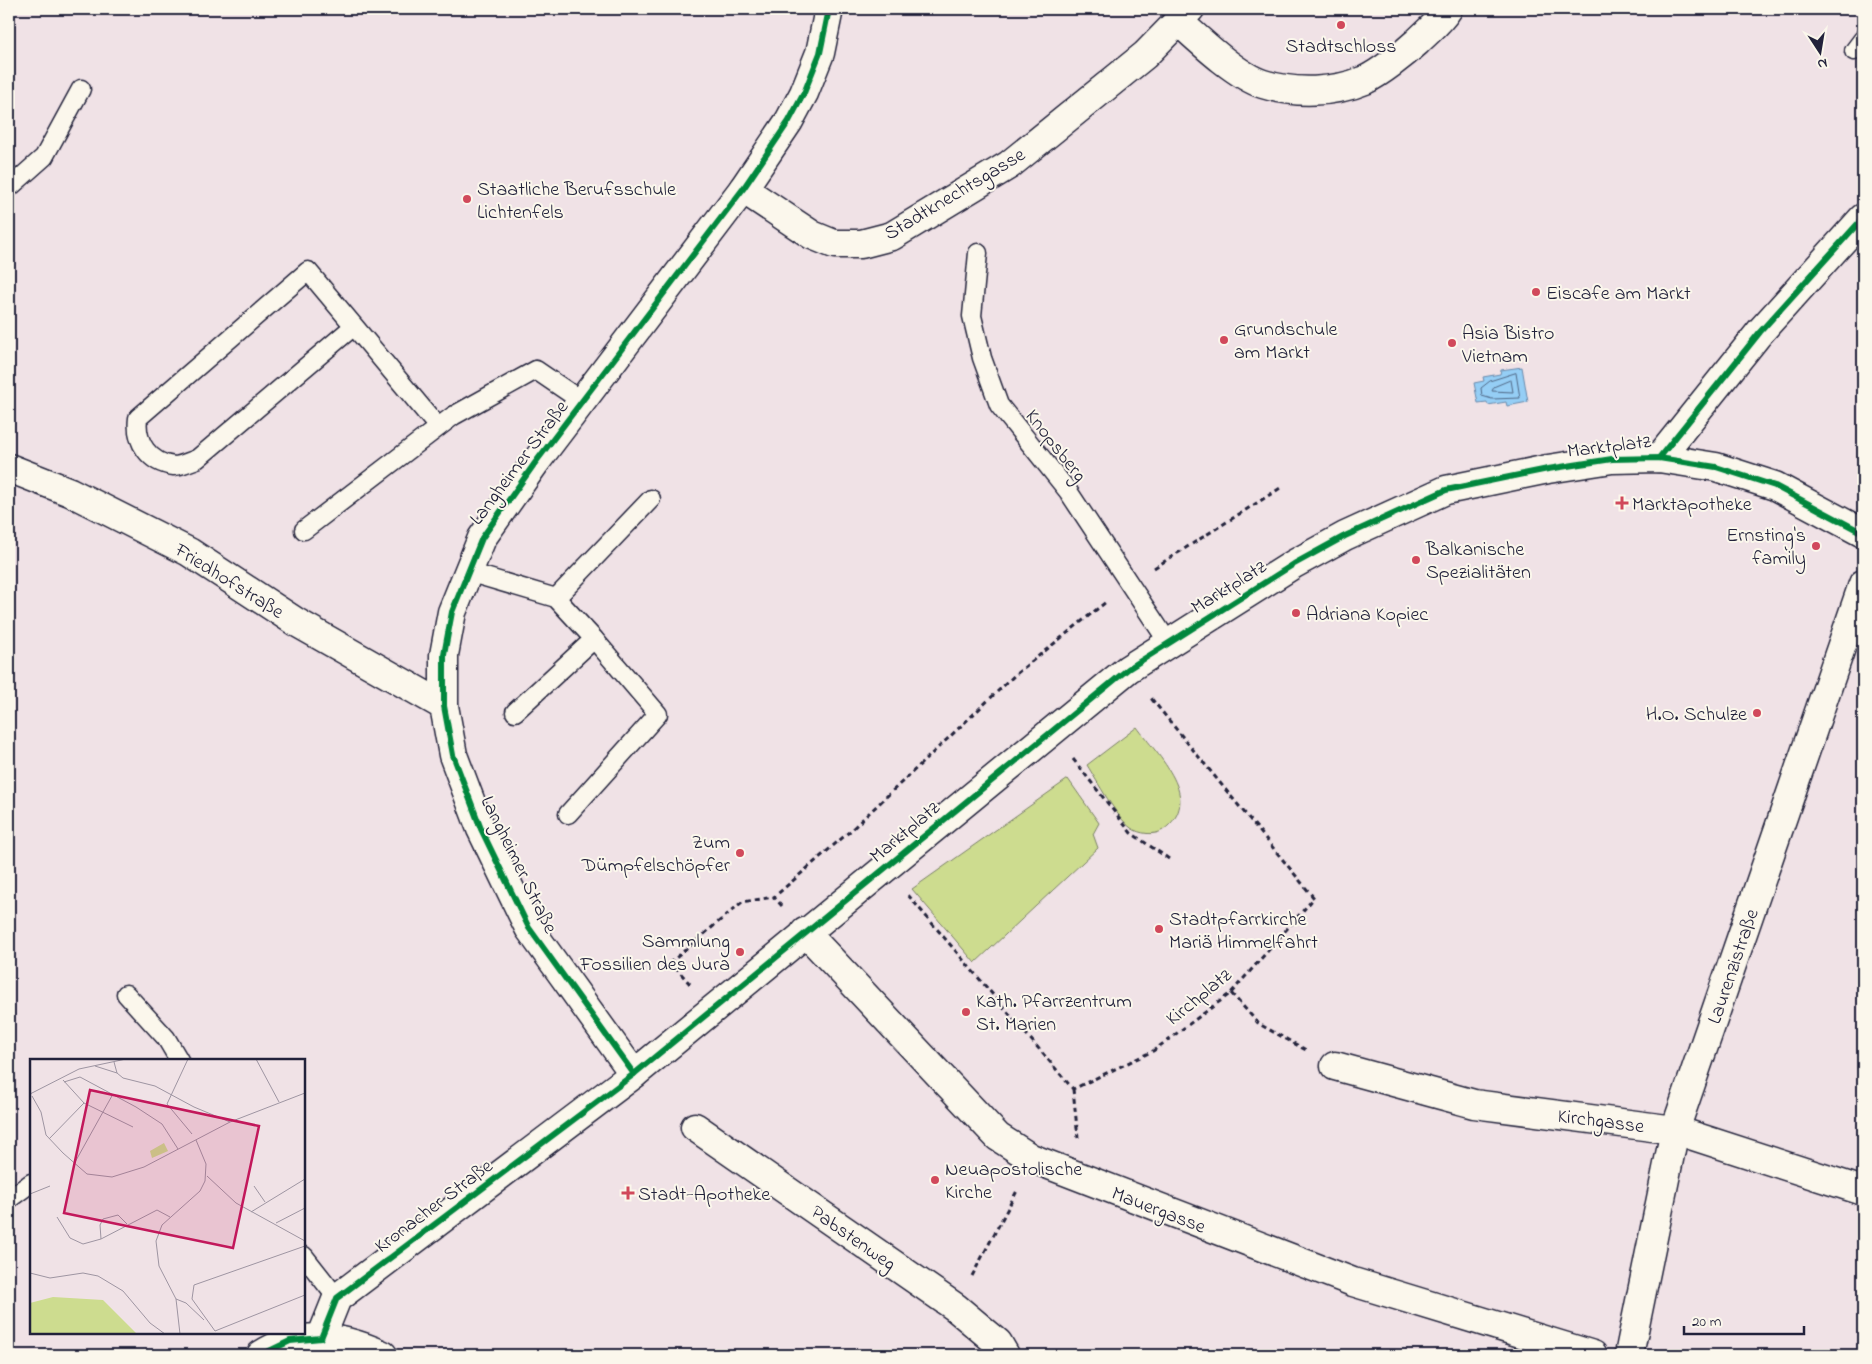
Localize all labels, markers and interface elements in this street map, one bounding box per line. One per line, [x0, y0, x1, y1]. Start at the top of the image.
marker: Stadtschloss [1335, 19, 1347, 31]
north arrow [1794, 28, 1844, 78]
place label: Stadtschloss [1286, 33, 1397, 62]
text: N [1816, 52, 1829, 75]
street label: Stadtknechtsgasse [879, 141, 1032, 250]
place label: Staatliche Berufsschule Lichtenfels [477, 176, 676, 228]
marker: Staatliche Berufsschule Lichtenfels [461, 193, 473, 205]
place label: Eiscafe am Markt [1546, 280, 1691, 309]
marker: Eiscafe am Markt [1530, 286, 1542, 298]
place label: Grundschule am Markt [1234, 316, 1338, 368]
place label: Asia Bistro Vietnam [1461, 320, 1554, 372]
marker: Grundschule am Markt [1218, 334, 1230, 346]
marker: Asia Bistro Vietnam [1446, 337, 1458, 349]
street label: Langheimer Straße [463, 395, 578, 533]
street label: Knopsberg [1016, 404, 1093, 490]
street label: Marktplatz [1566, 428, 1653, 467]
place label: Marktapotheke [1632, 491, 1752, 520]
marker: Marktapotheke [1616, 497, 1628, 509]
place label: Ernsting's family [1726, 522, 1806, 574]
street label: Friedhofstraße [168, 536, 289, 627]
place label: Balkanische Spezialitäten [1425, 536, 1531, 588]
marker: Ernsting's family [1810, 540, 1822, 552]
street label: Marktplatz [1186, 553, 1273, 623]
marker: Balkanische Spezialitäten [1410, 554, 1422, 566]
place label: Adriana Kopiec [1306, 601, 1428, 630]
marker: Adriana Kopiec [1290, 607, 1302, 619]
place label: H.O. Schulze [1646, 701, 1747, 730]
marker: H.O. Schulze [1751, 707, 1763, 719]
street label: Langheimer Straße [471, 791, 564, 939]
street label: Marktplatz [864, 794, 948, 871]
place label: Zum Dümpfelschöpfer [581, 829, 731, 881]
marker: Zum Dümpfelschöpfer [734, 847, 746, 859]
street label: Laurenzistraße [1701, 905, 1768, 1028]
place label: Stadtpfarrkirche Mariä Himmelfahrt [1169, 906, 1318, 958]
marker: Stadtpfarrkirche Mariä Himmelfahrt [1153, 923, 1165, 935]
place label: Sammlung Fossilien des Jura [579, 928, 730, 980]
marker: Sammlung Fossilien des Jura [734, 946, 746, 958]
street label: Kirchplatz [1160, 962, 1239, 1034]
place label: Kath. Pfarrzentrum St. Marien [976, 988, 1132, 1040]
marker: Kath. Pfarrzentrum St. Marien [960, 1006, 972, 1018]
inset map [30, 1059, 305, 1334]
street label: Kirchgasse [1556, 1103, 1646, 1143]
street label: Kronacher Straße [369, 1153, 500, 1261]
place label: Neuapostolische Kirche [945, 1156, 1082, 1208]
marker: Neuapostolische Kirche [929, 1174, 941, 1186]
street label: Mauergasse [1107, 1180, 1209, 1243]
place label: Stadt-Apotheke [638, 1181, 770, 1210]
marker: Stadt-Apotheke [622, 1187, 634, 1199]
street label: Pabstenweg [803, 1199, 901, 1280]
scale bar [1684, 1304, 1804, 1336]
text: 20 m [1692, 1311, 1722, 1333]

